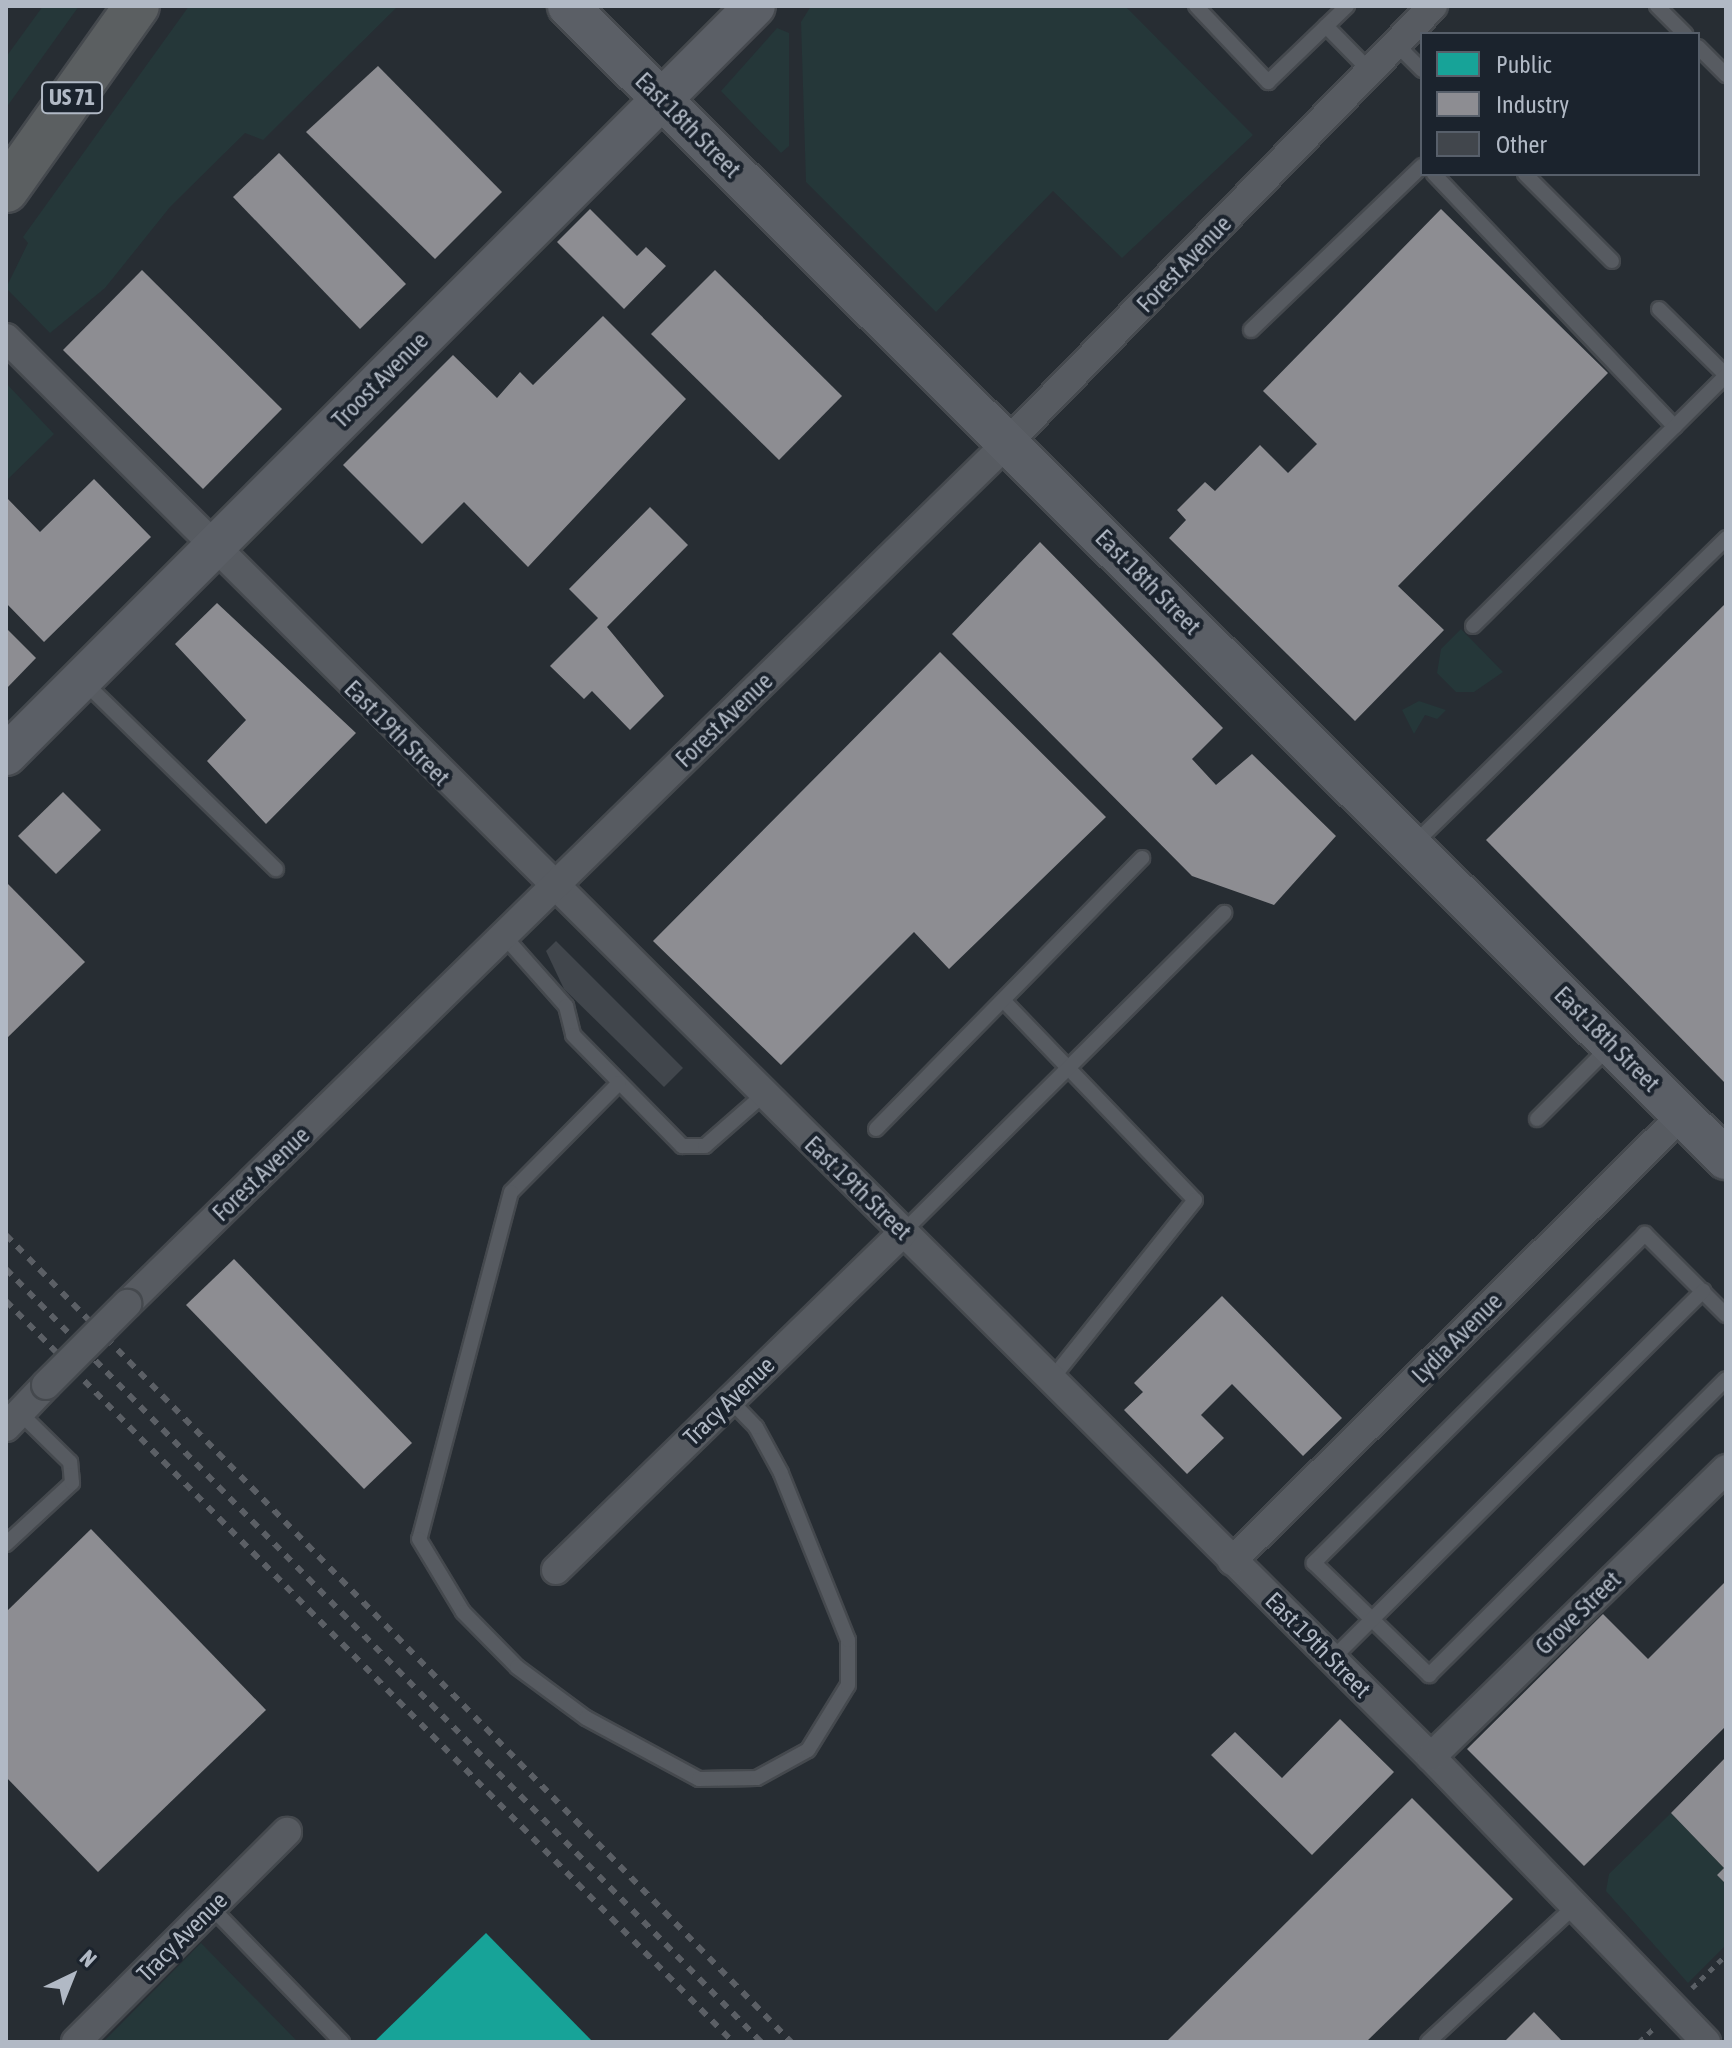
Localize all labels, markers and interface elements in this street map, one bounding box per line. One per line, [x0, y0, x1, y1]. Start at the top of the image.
legend [1420, 32, 1700, 176]
text: Public [1496, 51, 1552, 78]
street label: East 18th Street [629, 66, 747, 184]
road number: US 71 [40, 80, 104, 116]
text: Industry [1496, 91, 1569, 118]
text: Other [1496, 131, 1547, 158]
street label: Forest Avenue [1131, 210, 1237, 318]
street label: Troost Avenue [326, 326, 434, 434]
street label: East 18th Street [1089, 523, 1207, 641]
street label: Forest Avenue [670, 667, 778, 773]
street label: East 19th Street [338, 674, 456, 792]
street label: East 18th Street [1548, 980, 1666, 1098]
street label: Forest Avenue [207, 1121, 315, 1227]
street label: East 19th Street [799, 1130, 917, 1246]
street label: Lydia Avenue [1406, 1287, 1508, 1389]
street label: Tracy Avenue [678, 1351, 780, 1451]
street label: Grove Street [1529, 1565, 1627, 1661]
street label: East 19th Street [1259, 1586, 1377, 1704]
street label: Tracy Avenue [131, 1886, 233, 1988]
north arrow [32, 1936, 112, 2016]
text: N [75, 1945, 102, 1972]

